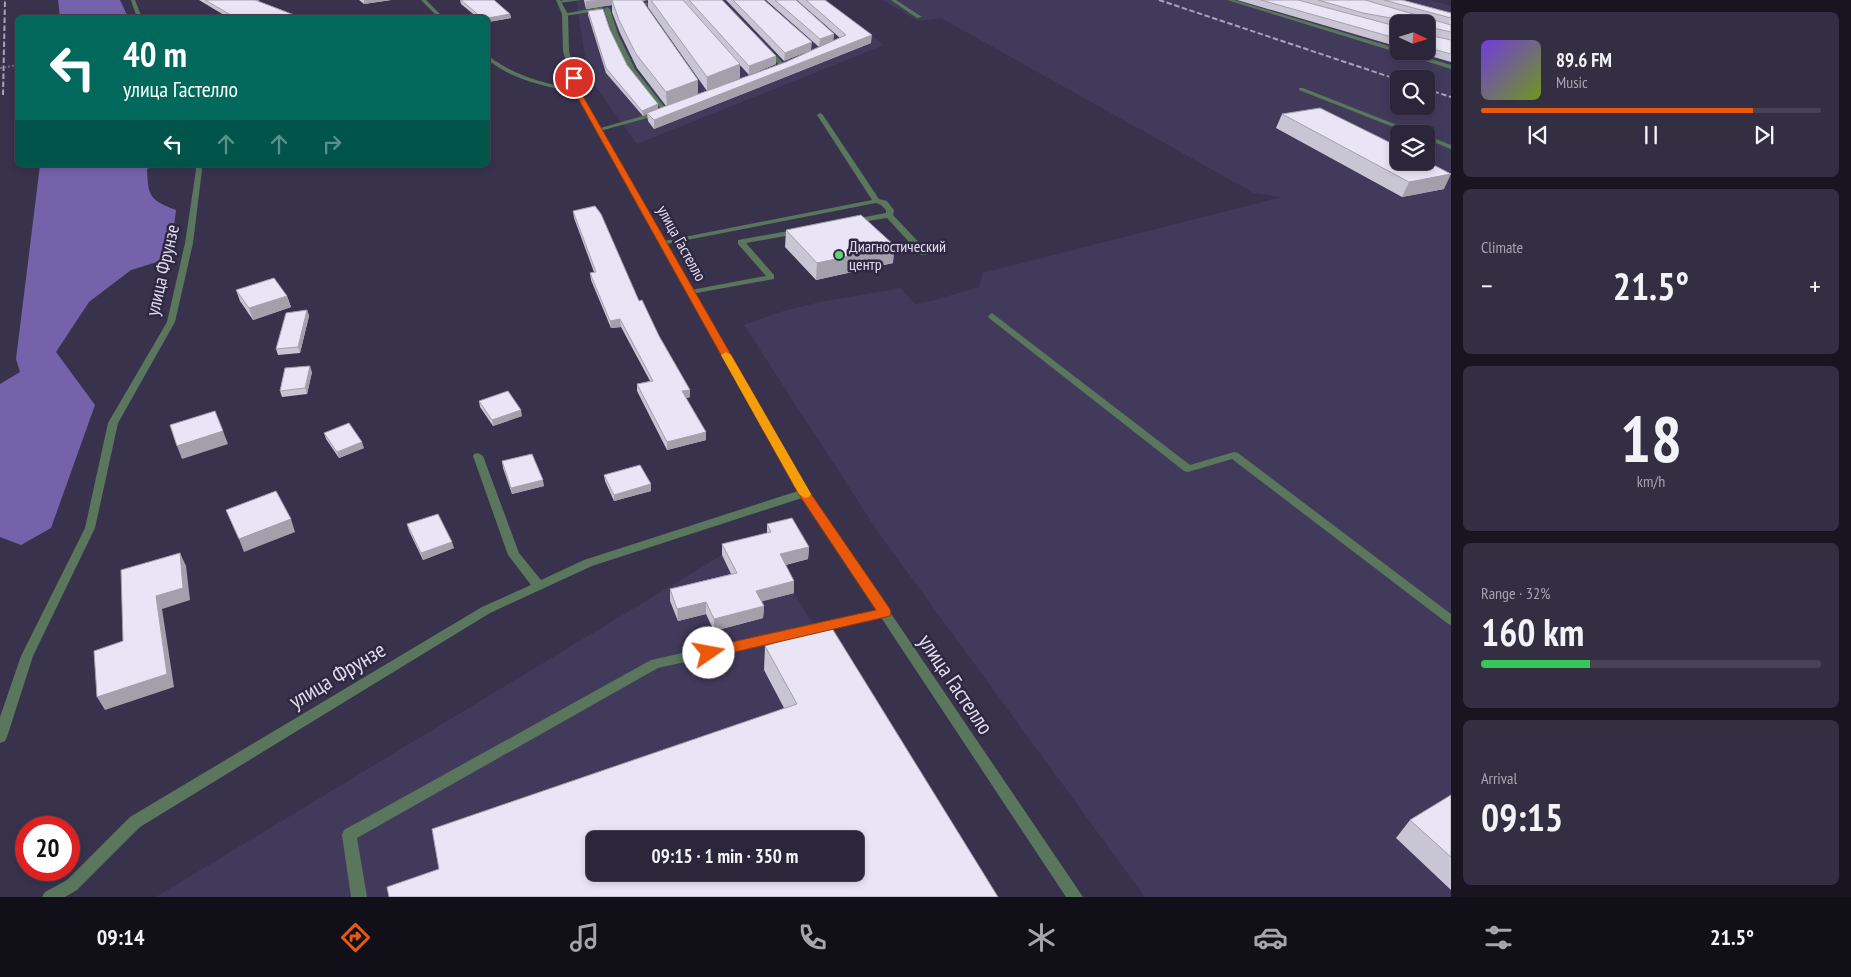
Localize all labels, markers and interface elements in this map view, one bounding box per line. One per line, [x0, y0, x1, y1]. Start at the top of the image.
north arrow [1390, 15, 1435, 60]
map controls [1390, 15, 1435, 170]
text: 40 m [123, 31, 187, 77]
icon: left [40, 35, 105, 100]
text: 89.6 FM [1556, 48, 1612, 72]
pin [553, 57, 595, 99]
icon: arrive [560, 64, 588, 92]
button: search [1390, 70, 1435, 115]
text: Music [1556, 72, 1588, 92]
text: улица Гастелло [123, 75, 238, 103]
icon: previous [1524, 121, 1552, 149]
icon: pause [1637, 121, 1665, 149]
icon: next [1750, 121, 1778, 149]
button: layers [1390, 125, 1435, 170]
icon: left [159, 130, 187, 158]
icon: ahead [212, 130, 240, 158]
icon: ahead [265, 130, 293, 158]
icon: right [318, 130, 346, 158]
street label: улица Гастелло [653, 202, 711, 284]
street label: улица Фрунзе [140, 222, 184, 318]
place label: Диагностический центр [849, 236, 946, 274]
text: Climate [1481, 237, 1523, 257]
marker: Диагностический центр [833, 249, 845, 261]
text: 21.5° [1613, 261, 1689, 310]
text: − [1481, 267, 1493, 304]
text: + [1809, 267, 1821, 304]
text: 18 [1620, 396, 1682, 480]
text: km/h [1637, 471, 1665, 491]
text: Range · 32% [1481, 583, 1550, 603]
text: 160 km [1481, 607, 1584, 656]
position arrow [682, 626, 734, 678]
street label: улица Гастелло [912, 629, 1000, 739]
street label: улица Фрунзе [284, 635, 390, 715]
text: Arrival [1481, 768, 1517, 788]
text: 09:15 [1481, 792, 1563, 841]
speed limit sign: 20 [15, 816, 80, 881]
text: 09:15 · 1 min · 350 m [652, 844, 798, 868]
icon: directions [338, 920, 373, 955]
icon: music [567, 920, 602, 955]
icon: phone [795, 920, 830, 955]
icon: climate [1024, 920, 1059, 955]
icon: car [1253, 920, 1288, 955]
icon: filters [1481, 920, 1516, 955]
text: 09:14 [97, 923, 144, 951]
text: 21.5° [1710, 923, 1754, 951]

